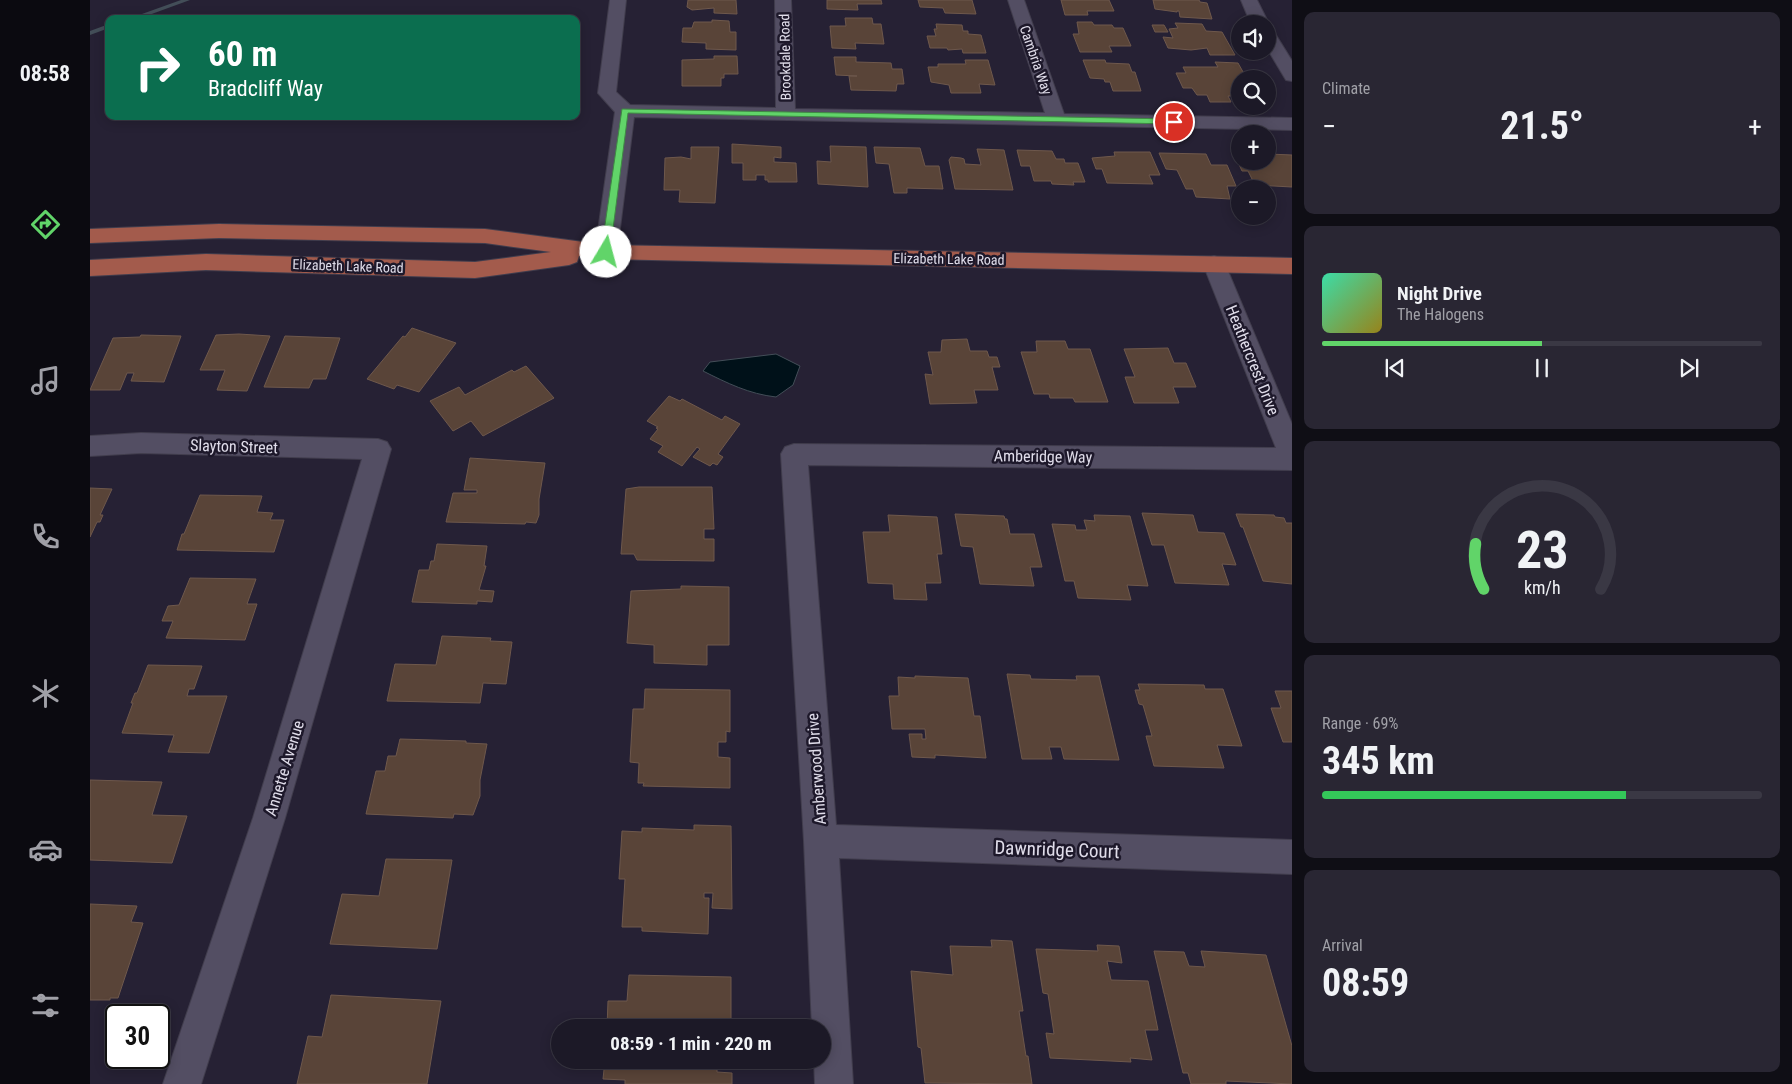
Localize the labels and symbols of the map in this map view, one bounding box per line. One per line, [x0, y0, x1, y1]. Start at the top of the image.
street label: Brookdale Road [776, 13, 794, 101]
street label: Cambria Way [1017, 23, 1055, 97]
pin [1153, 101, 1195, 143]
position arrow [579, 225, 631, 277]
street label: Elizabeth Lake Road [893, 250, 1005, 268]
street label: Elizabeth Lake Road [292, 256, 404, 276]
street label: Heathercrest Drive [1222, 302, 1283, 418]
street label: Slayton Street [190, 435, 278, 458]
street label: Amberidge Way [994, 446, 1093, 467]
street label: Amberwood Drive [803, 713, 830, 825]
street label: Annette Avenue [261, 718, 308, 818]
street label: Dawnridge Court [994, 836, 1120, 863]
speed limit sign: 30 [105, 1004, 170, 1069]

